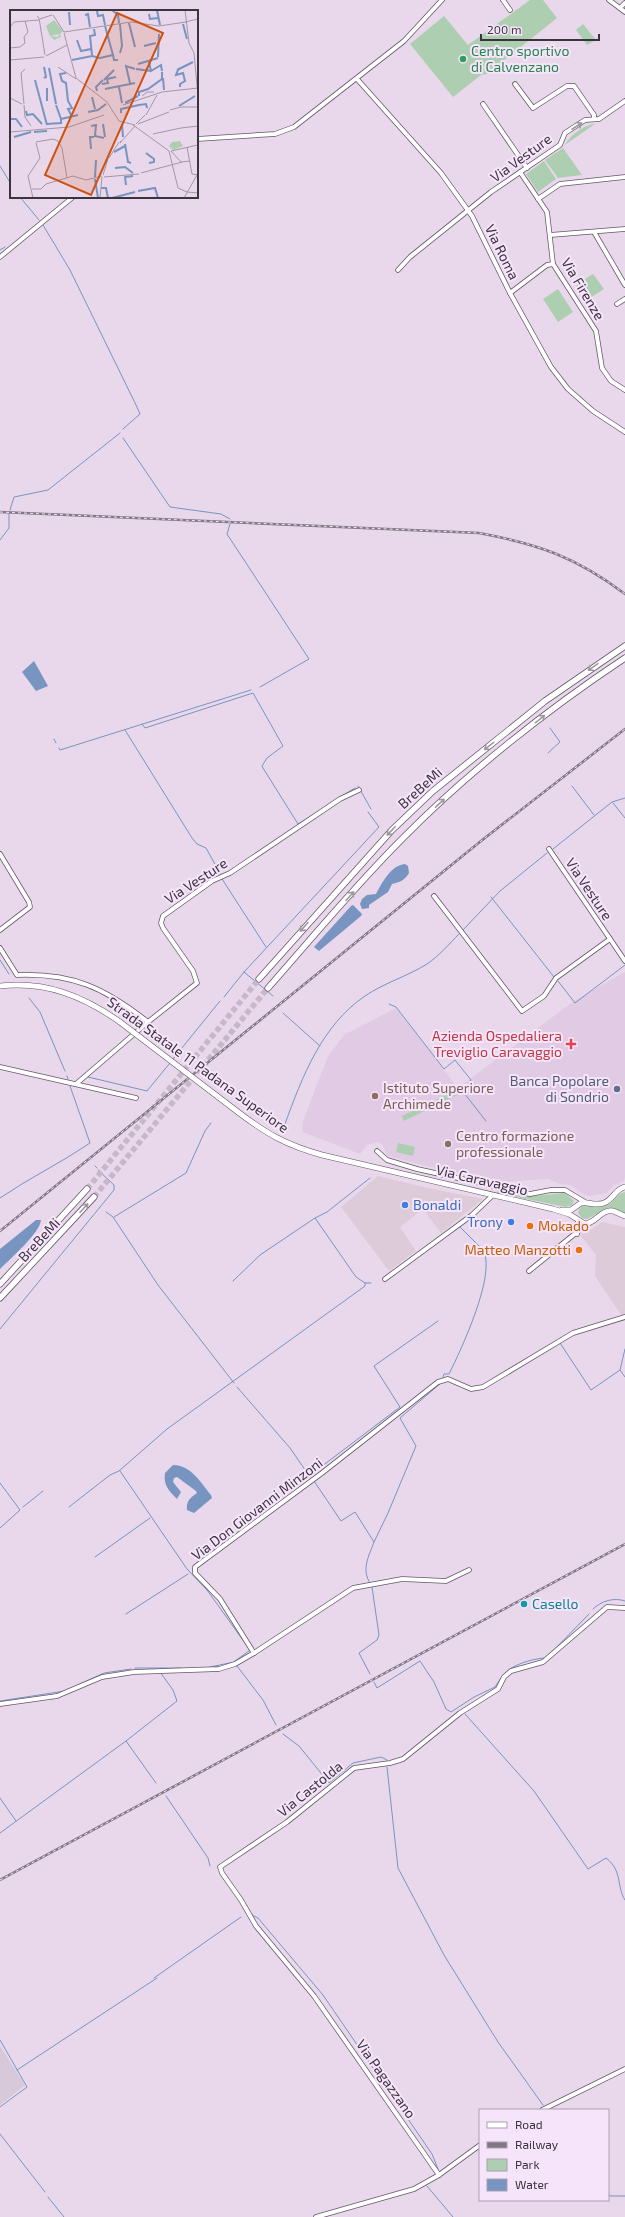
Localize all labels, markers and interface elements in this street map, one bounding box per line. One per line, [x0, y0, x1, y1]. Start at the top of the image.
inset map [10, 10, 198, 198]
scale bar [481, 16, 599, 42]
text: 200 m [487, 22, 521, 36]
place label: Centro sportivo di Calvenzano [471, 42, 569, 75]
marker: Centro sportivo di Calvenzano [458, 54, 468, 64]
one-way arrow [571, 122, 582, 130]
street label: Via Vesture [487, 130, 555, 185]
street label: Via Roma [482, 221, 523, 282]
street label: Via Firenze [558, 255, 609, 323]
one-way arrow [587, 663, 598, 671]
one-way arrow [534, 715, 545, 724]
one-way arrow [484, 742, 495, 750]
street label: BreBeMi [394, 763, 445, 812]
one-way arrow [435, 798, 445, 808]
one-way arrow [386, 826, 396, 836]
street label: Via Vesture [161, 854, 230, 907]
street label: Via Vesture [562, 854, 616, 923]
one-way arrow [345, 892, 354, 902]
one-way arrow [299, 922, 308, 932]
street label: Strada Statale 11 Padana Superiore [104, 993, 292, 1136]
place label: Azienda Ospedaliera Treviglio Caravaggio [432, 1027, 562, 1060]
marker: Azienda Ospedaliera Treviglio Caravaggio [565, 1038, 577, 1050]
place label: Banca Popolare di Sondrio [510, 1072, 609, 1105]
place label: Istituto Superiore Archimede [383, 1079, 494, 1112]
marker: Banca Popolare di Sondrio [612, 1084, 622, 1094]
marker: Istituto Superiore Archimede [370, 1091, 380, 1101]
place label: Centro formazione professionale [456, 1127, 574, 1160]
marker: Centro formazione professionale [443, 1139, 453, 1149]
street label: Via Caravaggio [434, 1161, 530, 1198]
place label: Bonaldi [413, 1196, 461, 1213]
marker: Bonaldi [400, 1200, 410, 1210]
one-way arrow [79, 1203, 88, 1213]
place label: Trony [467, 1213, 504, 1230]
street label: BreBeMi [14, 1214, 63, 1265]
marker: Trony [506, 1217, 516, 1227]
place label: Mokado [538, 1217, 589, 1234]
marker: Mokado [525, 1221, 535, 1231]
place label: Matteo Manzotti [464, 1241, 571, 1258]
marker: Matteo Manzotti [574, 1245, 584, 1255]
street label: Via Don Giovanni Minzoni [188, 1454, 326, 1564]
place label: Casello [532, 1595, 579, 1612]
marker: Casello [519, 1599, 529, 1609]
street label: Via Castolda [274, 1757, 346, 1820]
street label: Via Pagazzano [353, 2036, 420, 2121]
legend [479, 2109, 609, 2201]
text: Road [515, 2117, 543, 2131]
text: Railway [515, 2137, 559, 2151]
text: Park [515, 2157, 540, 2171]
text: Water [515, 2177, 549, 2191]

